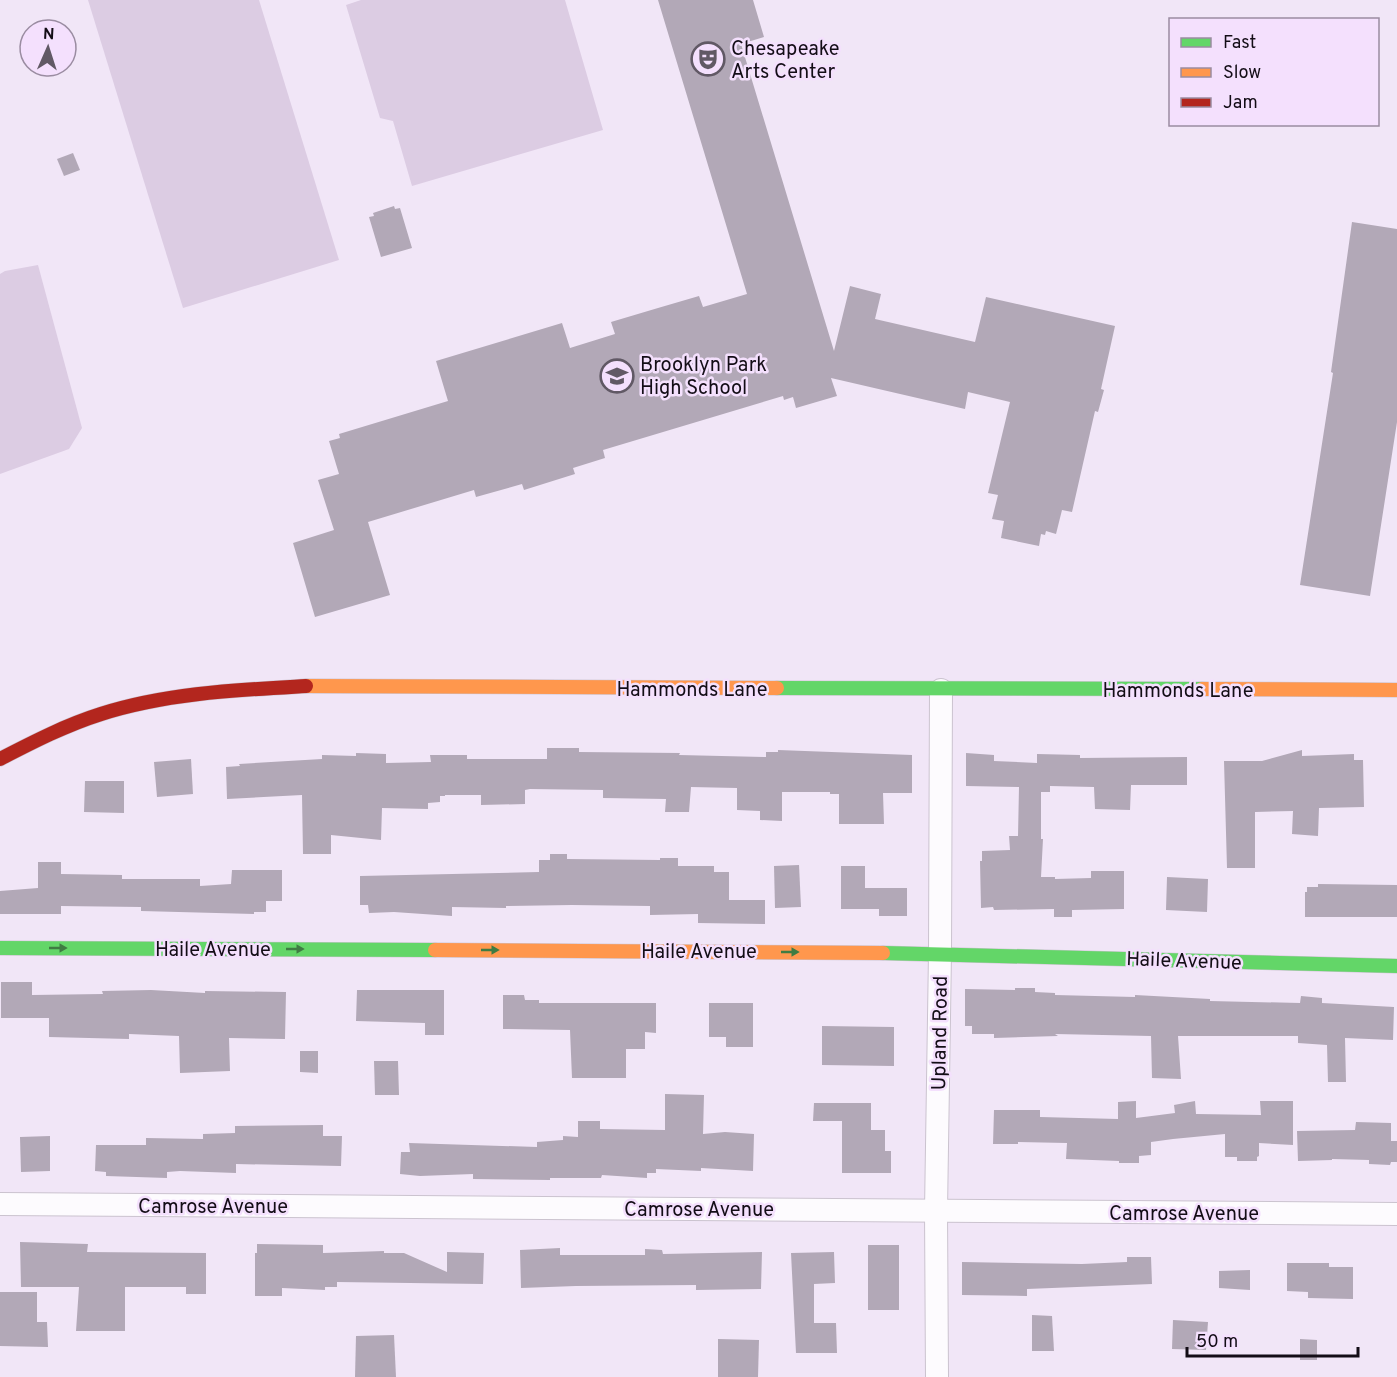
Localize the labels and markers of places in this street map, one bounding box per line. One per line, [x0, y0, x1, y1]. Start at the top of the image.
place label: Chesapeake Arts Center [731, 37, 840, 86]
theatre icon: Chesapeake Arts Center [690, 41, 726, 77]
place label: Brooklyn Park High School [640, 353, 767, 402]
school or university icon: Brooklyn Park High School [599, 358, 635, 394]

